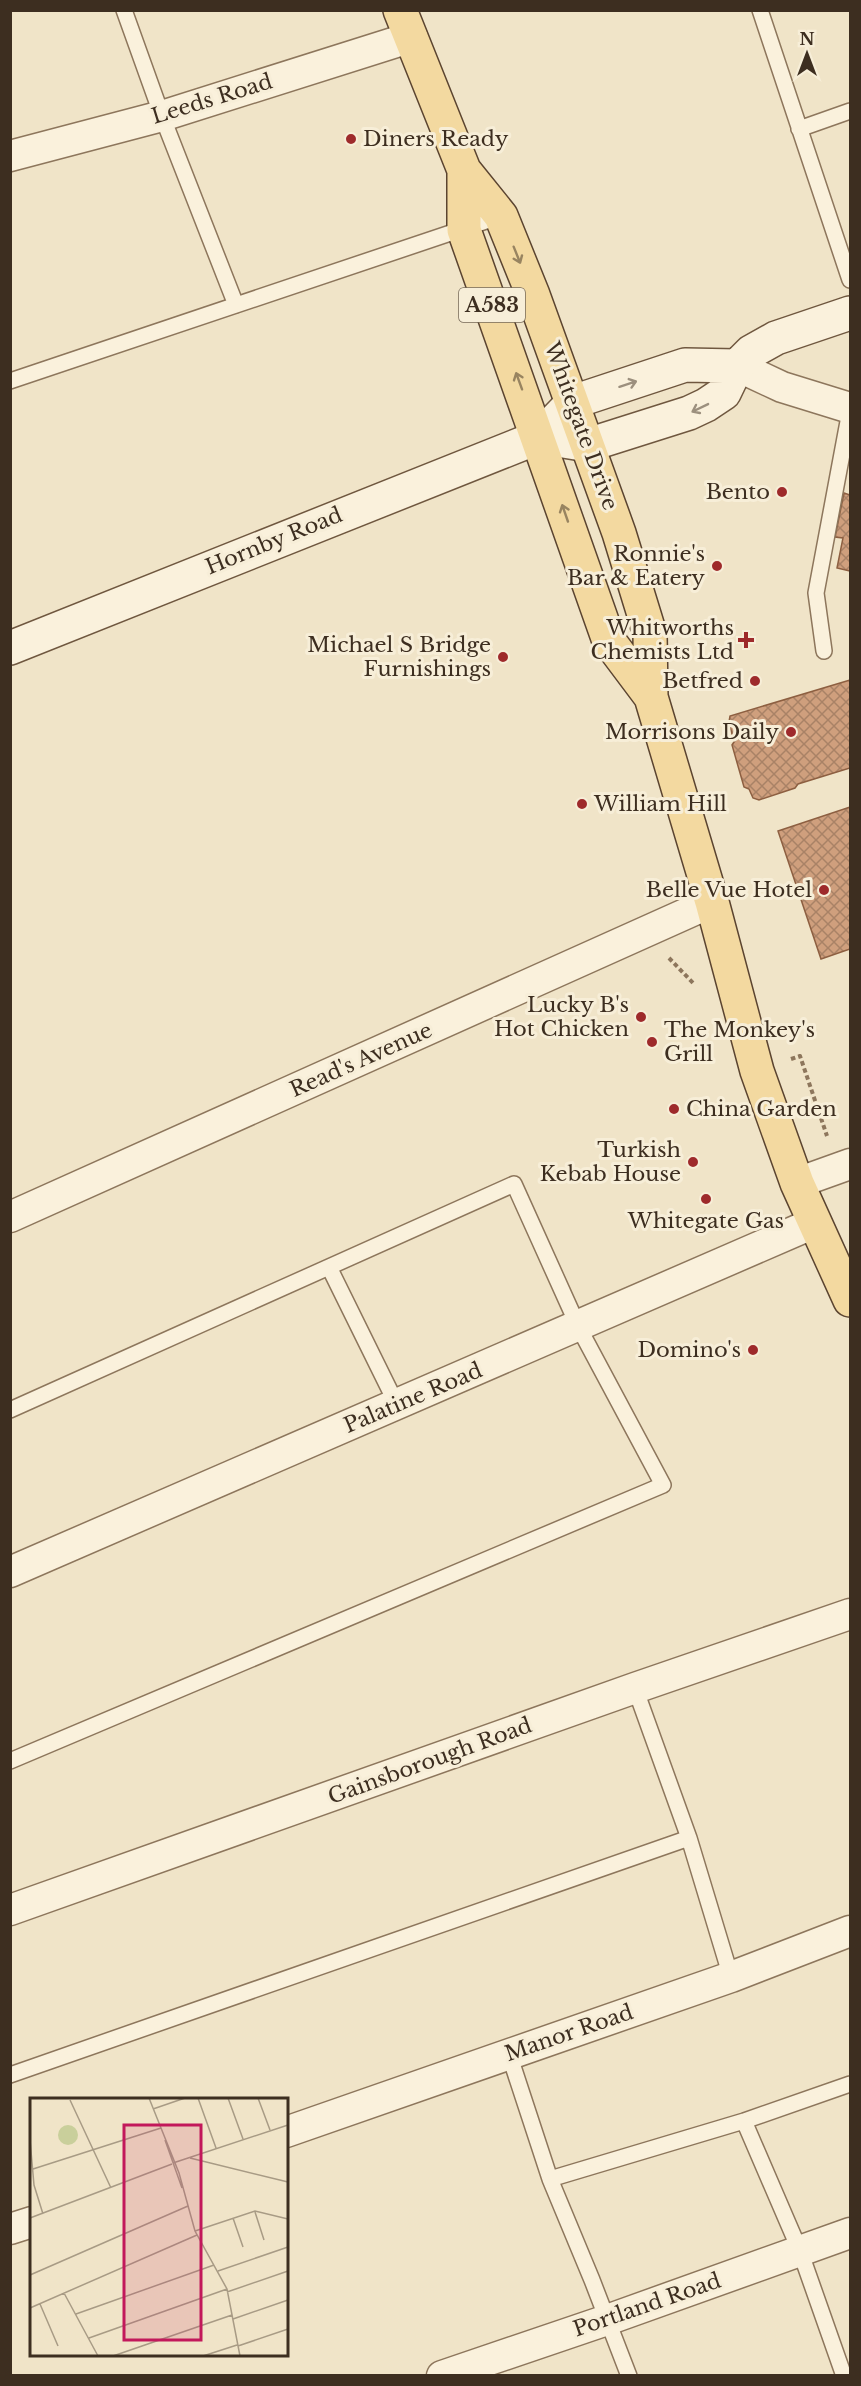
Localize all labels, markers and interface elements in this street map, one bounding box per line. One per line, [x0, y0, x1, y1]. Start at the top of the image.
north arrow [777, 24, 837, 84]
text: N [799, 29, 815, 49]
street label: Leeds Road [148, 68, 276, 130]
place label: Diners Ready [363, 126, 509, 152]
marker: Diners Ready [344, 132, 358, 146]
one-way arrow [512, 245, 523, 264]
road number: A583 [459, 288, 525, 322]
street label: Whitegate Drive [538, 337, 623, 514]
one-way arrow [513, 373, 524, 391]
one-way arrow [618, 377, 637, 388]
one-way arrow [691, 402, 709, 414]
place label: Bento [706, 479, 770, 505]
marker: Bento [775, 485, 789, 499]
street label: Hornby Road [202, 502, 346, 580]
one-way arrow [558, 504, 569, 523]
place label: Ronnie's Bar & Eatery [567, 541, 706, 591]
marker: Ronnie's Bar & Eatery [710, 559, 724, 573]
place label: Whitworths Chemists Ltd [591, 615, 734, 665]
place label: Michael S Bridge Furnishings [307, 632, 491, 682]
marker: Whitworths Chemists Ltd [739, 633, 753, 647]
marker: Michael S Bridge Furnishings [496, 650, 510, 664]
place label: Betfred [662, 668, 743, 694]
marker: Betfred [748, 674, 762, 688]
place label: Morrisons Daily [605, 719, 780, 745]
marker: Morrisons Daily [784, 725, 798, 739]
place label: William Hill [593, 791, 727, 817]
marker: William Hill [575, 797, 589, 811]
place label: Belle Vue Hotel [646, 877, 812, 903]
marker: Belle Vue Hotel [817, 883, 831, 897]
place label: Lucky B's Hot Chicken [494, 992, 629, 1042]
marker: Lucky B's Hot Chicken [634, 1010, 648, 1024]
street label: Read's Avenue [286, 1017, 436, 1103]
place label: The Monkey's Grill [664, 1017, 815, 1067]
marker: The Monkey's Grill [645, 1035, 659, 1049]
place label: China Garden [686, 1096, 837, 1122]
marker: China Garden [667, 1102, 681, 1116]
place label: Turkish Kebab House [540, 1137, 681, 1187]
marker: Turkish Kebab House [686, 1155, 700, 1169]
marker: Whitegate Gas [699, 1192, 713, 1206]
place label: Whitegate Gas [627, 1208, 784, 1234]
place label: Domino's [637, 1337, 741, 1363]
marker: Domino's [746, 1343, 760, 1357]
street label: Palatine Road [340, 1357, 486, 1439]
street label: Gainsborough Road [325, 1712, 535, 1810]
street label: Manor Road [501, 1999, 637, 2067]
inset map [30, 2098, 288, 2356]
street label: Portland Road [570, 2268, 724, 2342]

